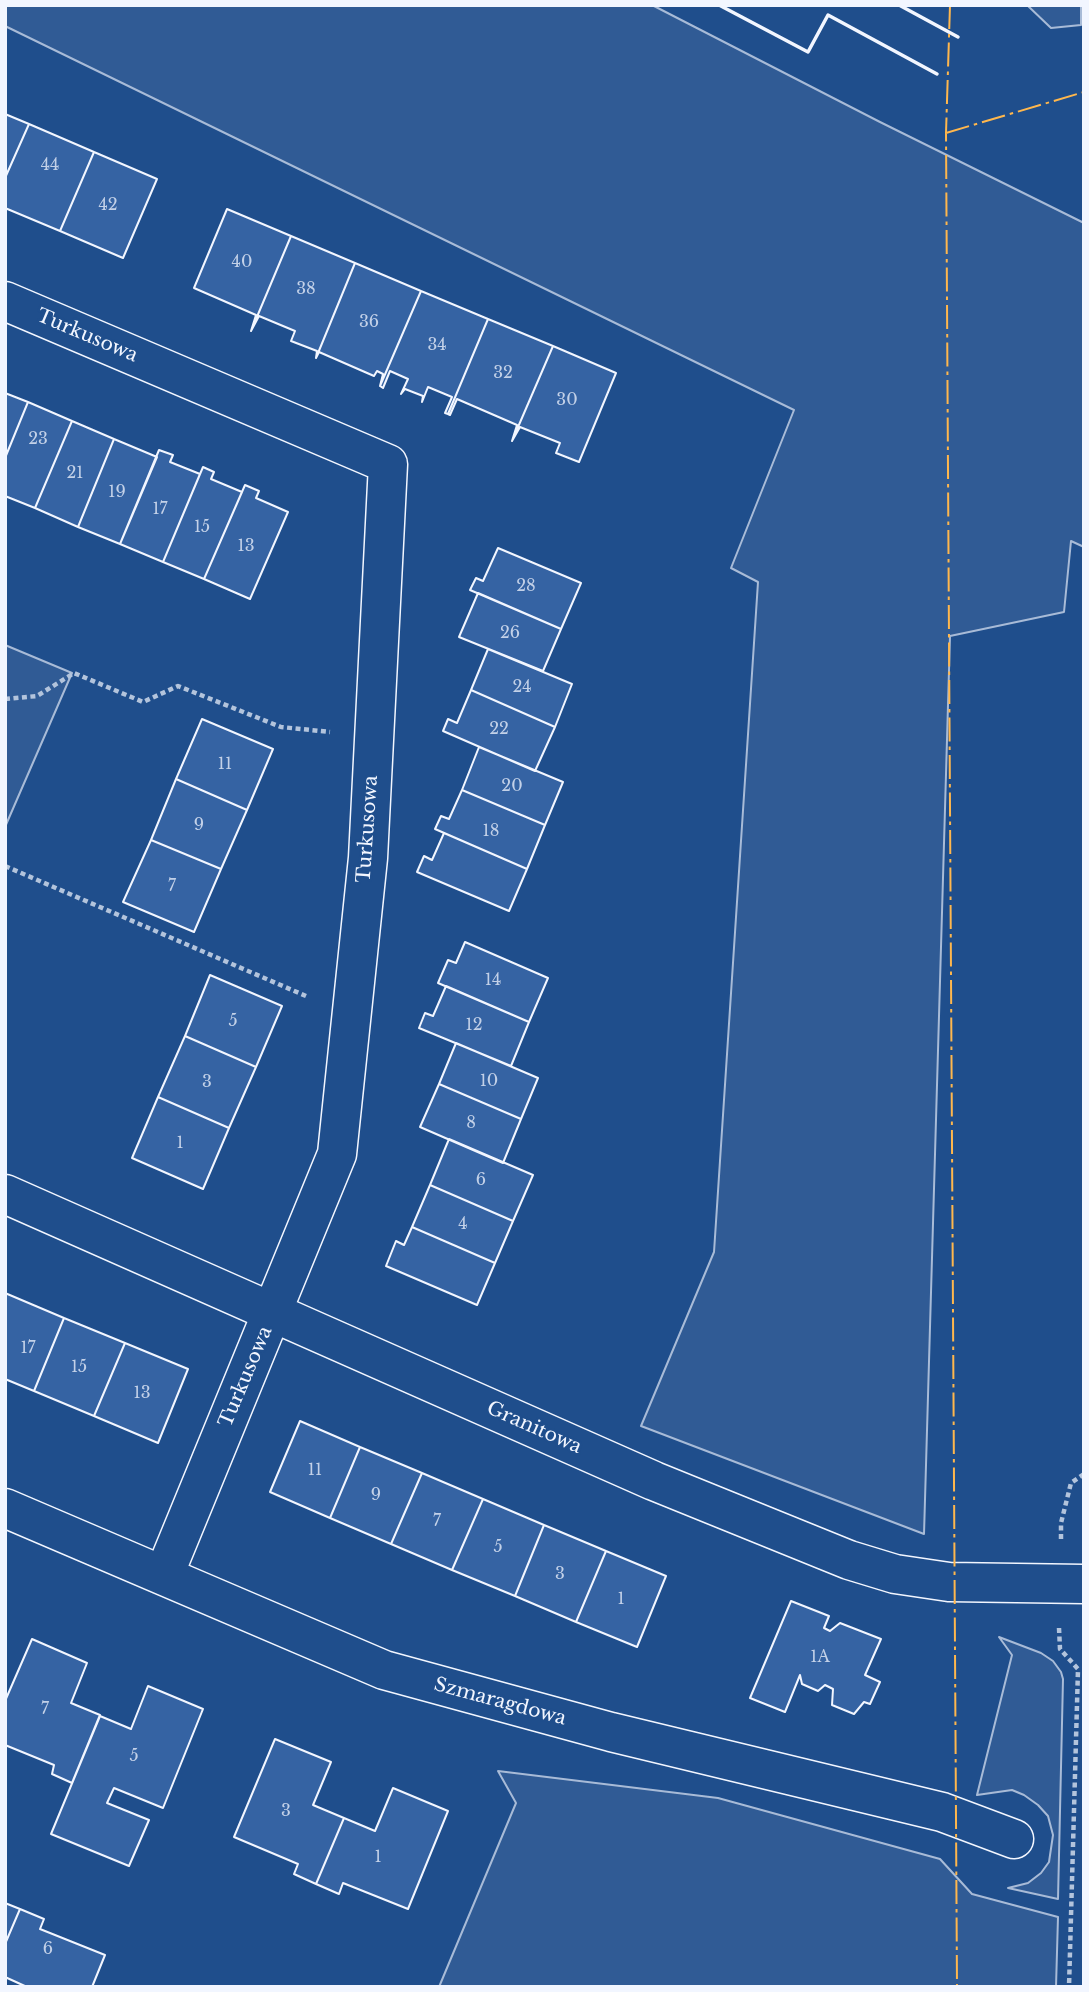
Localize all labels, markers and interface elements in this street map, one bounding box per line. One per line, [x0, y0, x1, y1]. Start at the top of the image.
house number: 44 [41, 155, 59, 175]
house number: 42 [98, 195, 118, 215]
house number: 40 [232, 252, 252, 272]
house number: 38 [296, 279, 316, 299]
street label: Turkusowa [33, 304, 141, 368]
house number: 36 [359, 312, 379, 332]
house number: 34 [427, 335, 447, 355]
house number: 32 [493, 363, 513, 383]
house number: 30 [556, 390, 578, 410]
house number: 23 [28, 429, 48, 449]
house number: 21 [67, 463, 83, 483]
house number: 19 [108, 482, 126, 502]
house number: 17 [152, 499, 168, 519]
house number: 15 [194, 517, 210, 537]
house number: 13 [238, 536, 254, 556]
house number: 28 [516, 576, 536, 596]
house number: 26 [500, 623, 520, 643]
house number: 24 [512, 677, 532, 697]
house number: 22 [489, 719, 509, 739]
house number: 11 [218, 754, 232, 774]
street label: Turkusowa [353, 775, 383, 883]
house number: 20 [501, 776, 523, 796]
house number: 9 [194, 815, 204, 835]
house number: 18 [483, 821, 499, 841]
house number: 7 [168, 876, 176, 896]
house number: 14 [485, 970, 501, 990]
house number: 5 [228, 1011, 238, 1031]
house number: 12 [466, 1015, 482, 1035]
house number: 10 [480, 1071, 498, 1091]
house number: 3 [202, 1072, 212, 1092]
house number: 8 [466, 1113, 476, 1133]
house number: 1 [176, 1133, 184, 1153]
house number: 6 [476, 1170, 486, 1190]
house number: 4 [458, 1214, 468, 1234]
street label: Turkusowa [214, 1323, 278, 1431]
house number: 17 [20, 1338, 36, 1358]
house number: 15 [71, 1357, 87, 1377]
house number: 13 [134, 1383, 150, 1403]
street label: Granitowa [483, 1397, 585, 1459]
house number: 11 [308, 1460, 322, 1480]
house number: 9 [371, 1485, 381, 1505]
house number: 7 [433, 1511, 441, 1531]
house number: 5 [493, 1537, 503, 1557]
house number: 3 [555, 1564, 565, 1584]
house number: 1 [617, 1589, 625, 1609]
house number: 1A [810, 1647, 830, 1667]
street label: Szmaragdowa [431, 1673, 569, 1731]
house number: 7 [41, 1699, 49, 1719]
house number: 5 [129, 1746, 139, 1766]
house number: 3 [281, 1801, 291, 1821]
house number: 1 [374, 1847, 382, 1867]
house number: 6 [43, 1939, 53, 1959]

